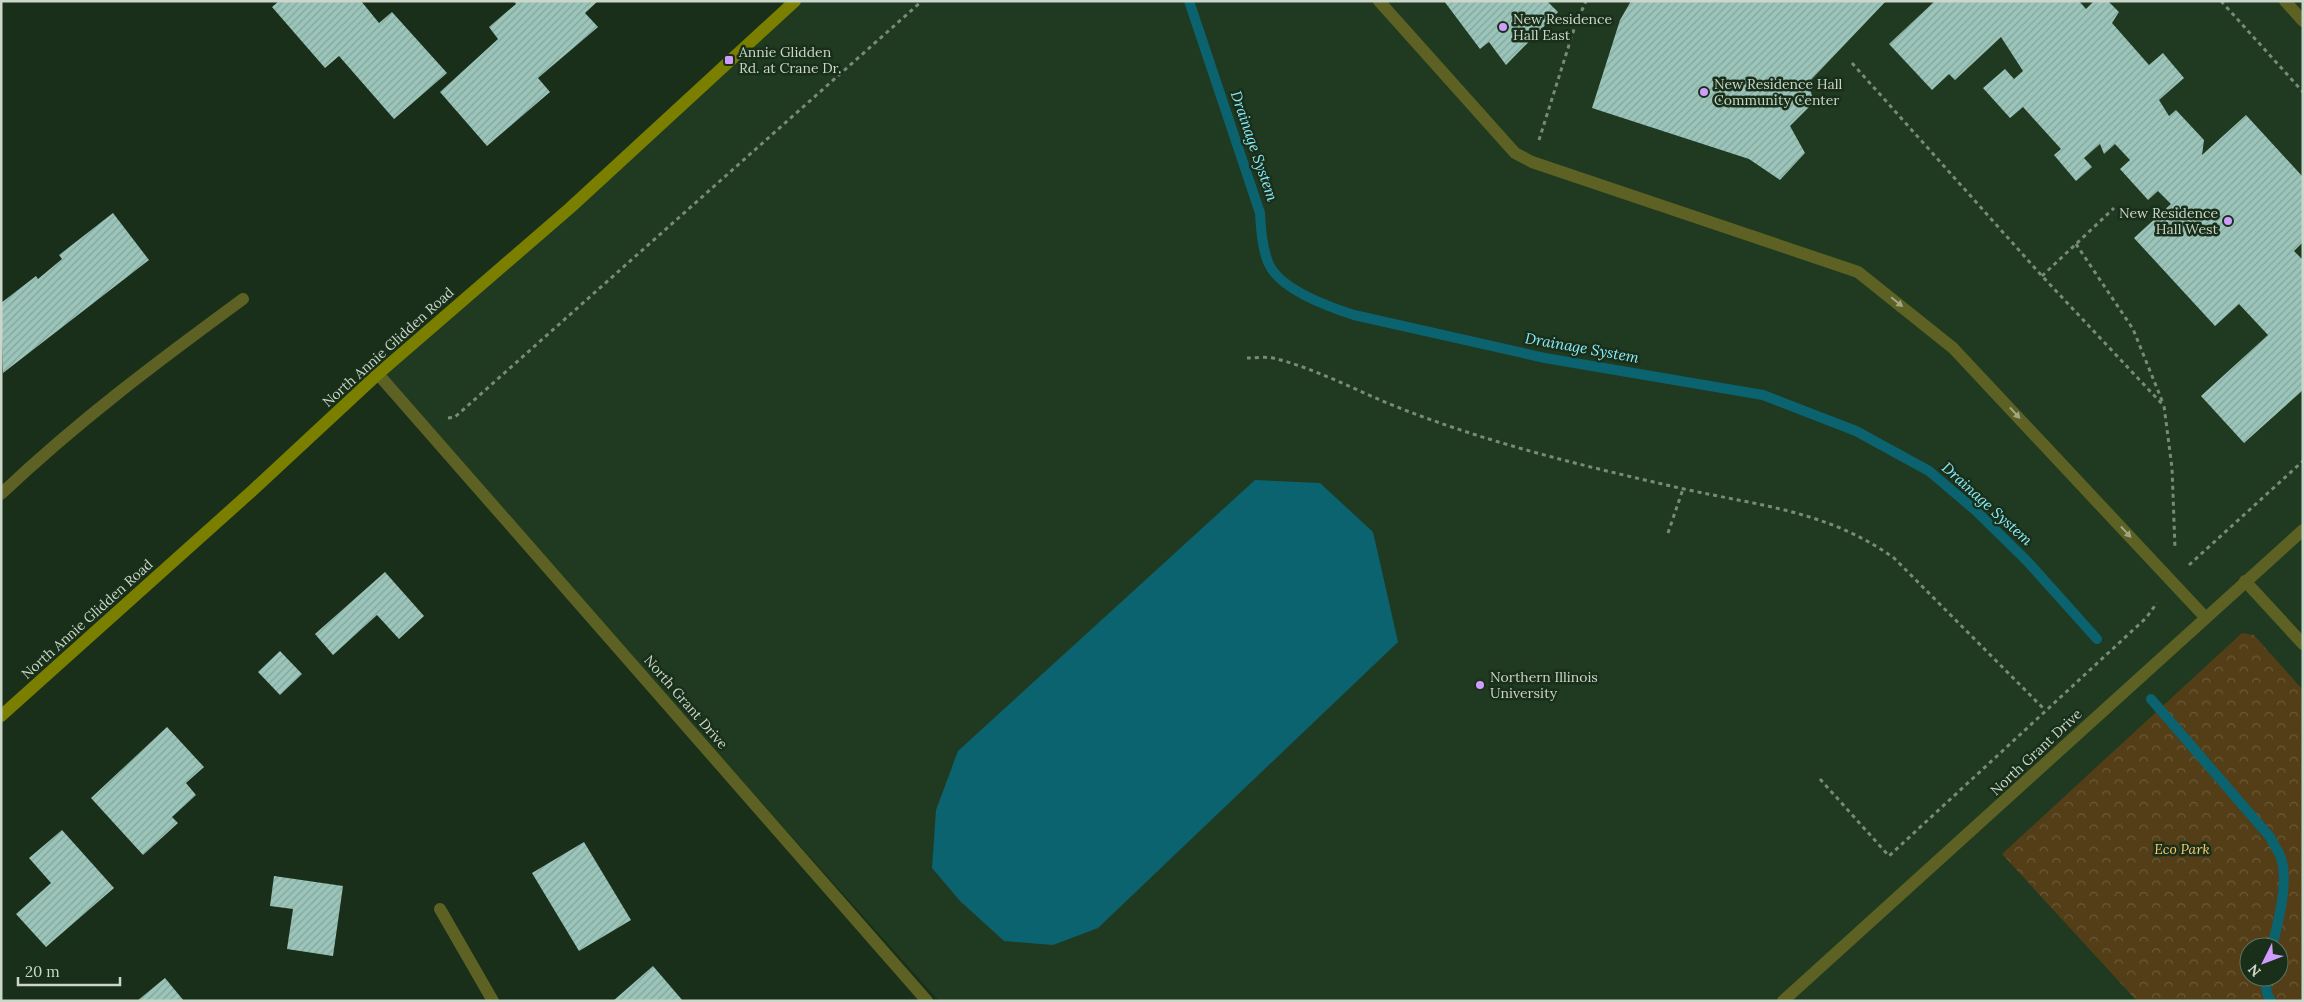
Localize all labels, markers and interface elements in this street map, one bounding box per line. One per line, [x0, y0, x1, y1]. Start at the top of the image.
place label: New Residence Hall East [1513, 10, 1612, 44]
marker: New Residence Hall East [1497, 21, 1509, 33]
place label: Annie Glidden Rd. at Crane Dr. [738, 43, 842, 77]
marker: Annie Glidden Rd. at Crane Dr. [723, 54, 735, 66]
place label: New Residence Hall Community Center [1714, 75, 1843, 109]
marker: New Residence Hall Community Center [1698, 86, 1710, 98]
water label: Drainage System [1227, 88, 1282, 204]
place label: New Residence Hall West [2119, 204, 2219, 238]
marker: New Residence Hall West [2222, 215, 2234, 227]
street label: North Annie Glidden Road [319, 283, 457, 411]
one-way arrow [1890, 297, 1903, 308]
water label: Drainage System [1524, 328, 1641, 367]
one-way arrow [2009, 407, 2021, 419]
water label: Drainage System [1938, 458, 2037, 549]
one-way arrow [2120, 526, 2132, 538]
street label: North Annie Glidden Road [18, 555, 156, 683]
street label: North Grant Drive [640, 651, 732, 753]
place label: Northern Illinois University [1490, 668, 1598, 702]
marker: Northern Illinois University [1474, 679, 1486, 691]
street label: North Grant Drive [1986, 705, 2086, 799]
park label: Eco Park [2154, 840, 2210, 858]
north arrow [2239, 937, 2289, 987]
scale bar [18, 954, 120, 986]
text: N [2244, 961, 2265, 981]
text: 20 m [25, 962, 60, 981]

